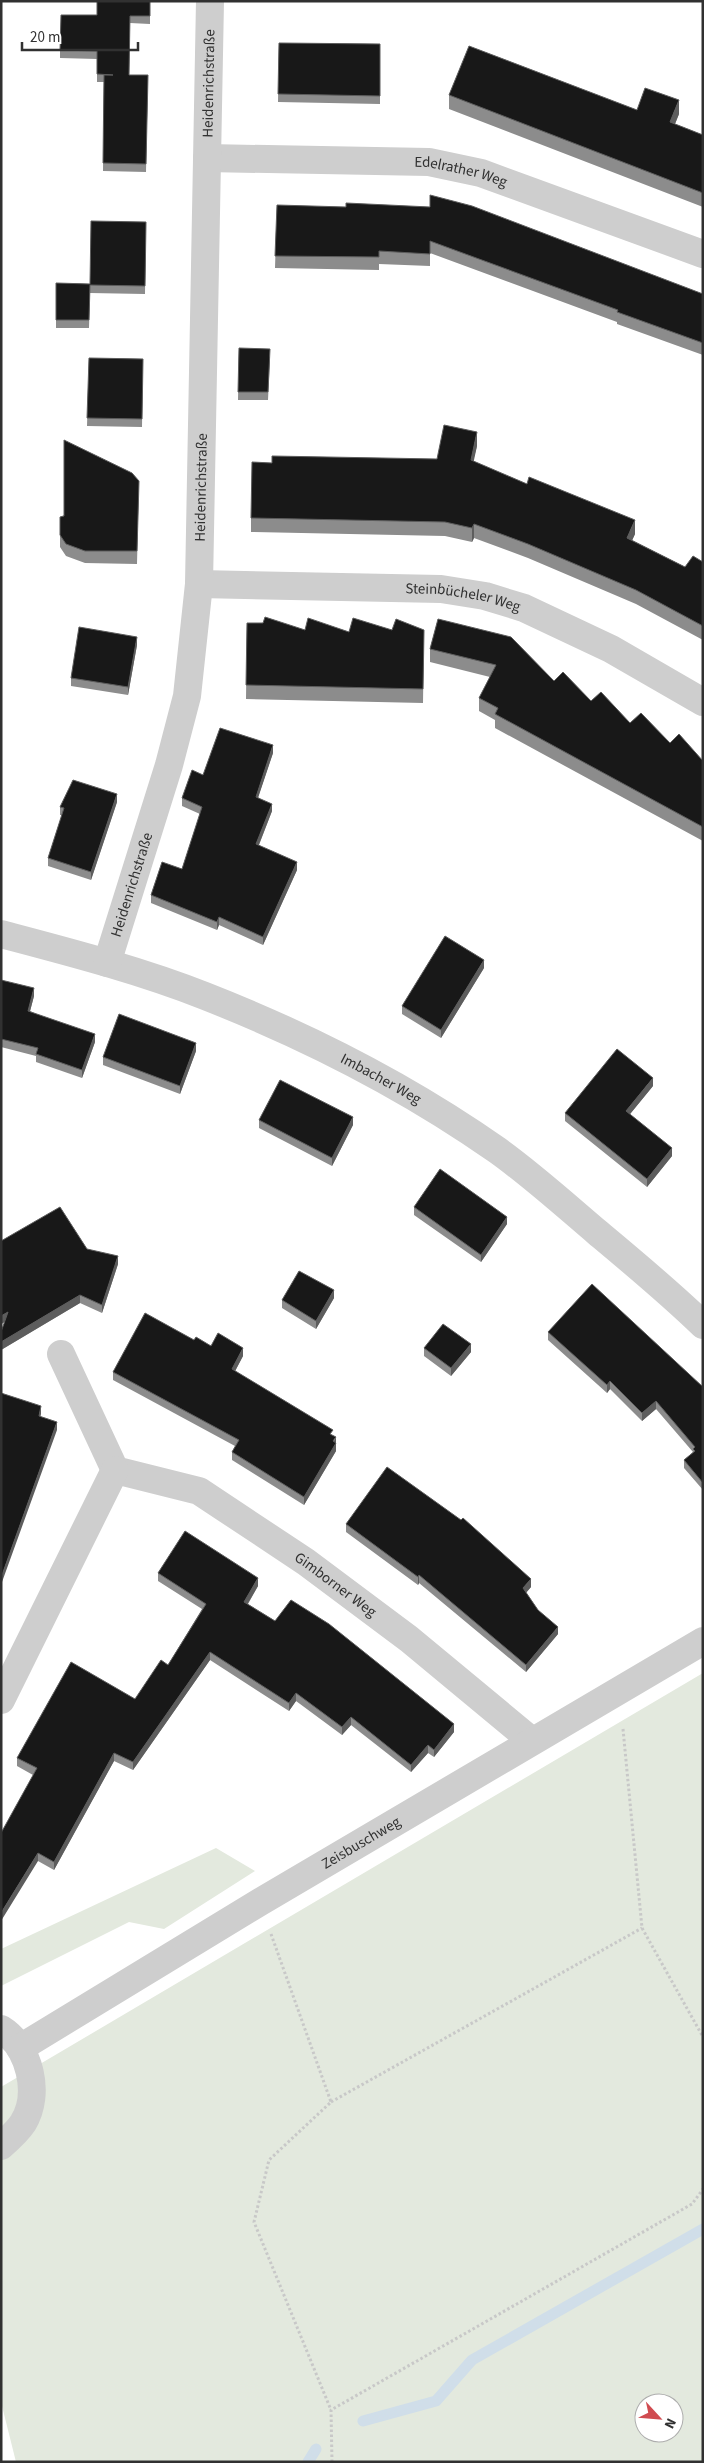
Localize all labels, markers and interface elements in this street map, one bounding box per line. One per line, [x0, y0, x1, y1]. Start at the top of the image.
scale bar [22, 20, 139, 52]
text: 20 m [30, 27, 60, 48]
street label: Heidenrichstraße [197, 29, 220, 138]
street label: Edelrather Weg [414, 151, 511, 192]
street label: Heidenrichstraße [189, 433, 212, 542]
street label: Steinbücheler Weg [405, 578, 524, 617]
street label: Heidenrichstraße [105, 830, 158, 940]
street label: Imbacher Weg [337, 1048, 426, 1110]
street label: Gimborner Weg [290, 1547, 381, 1622]
street label: Zeisbuschweg [317, 1811, 405, 1874]
north arrow [634, 2393, 684, 2443]
text: N [659, 2415, 681, 2432]

